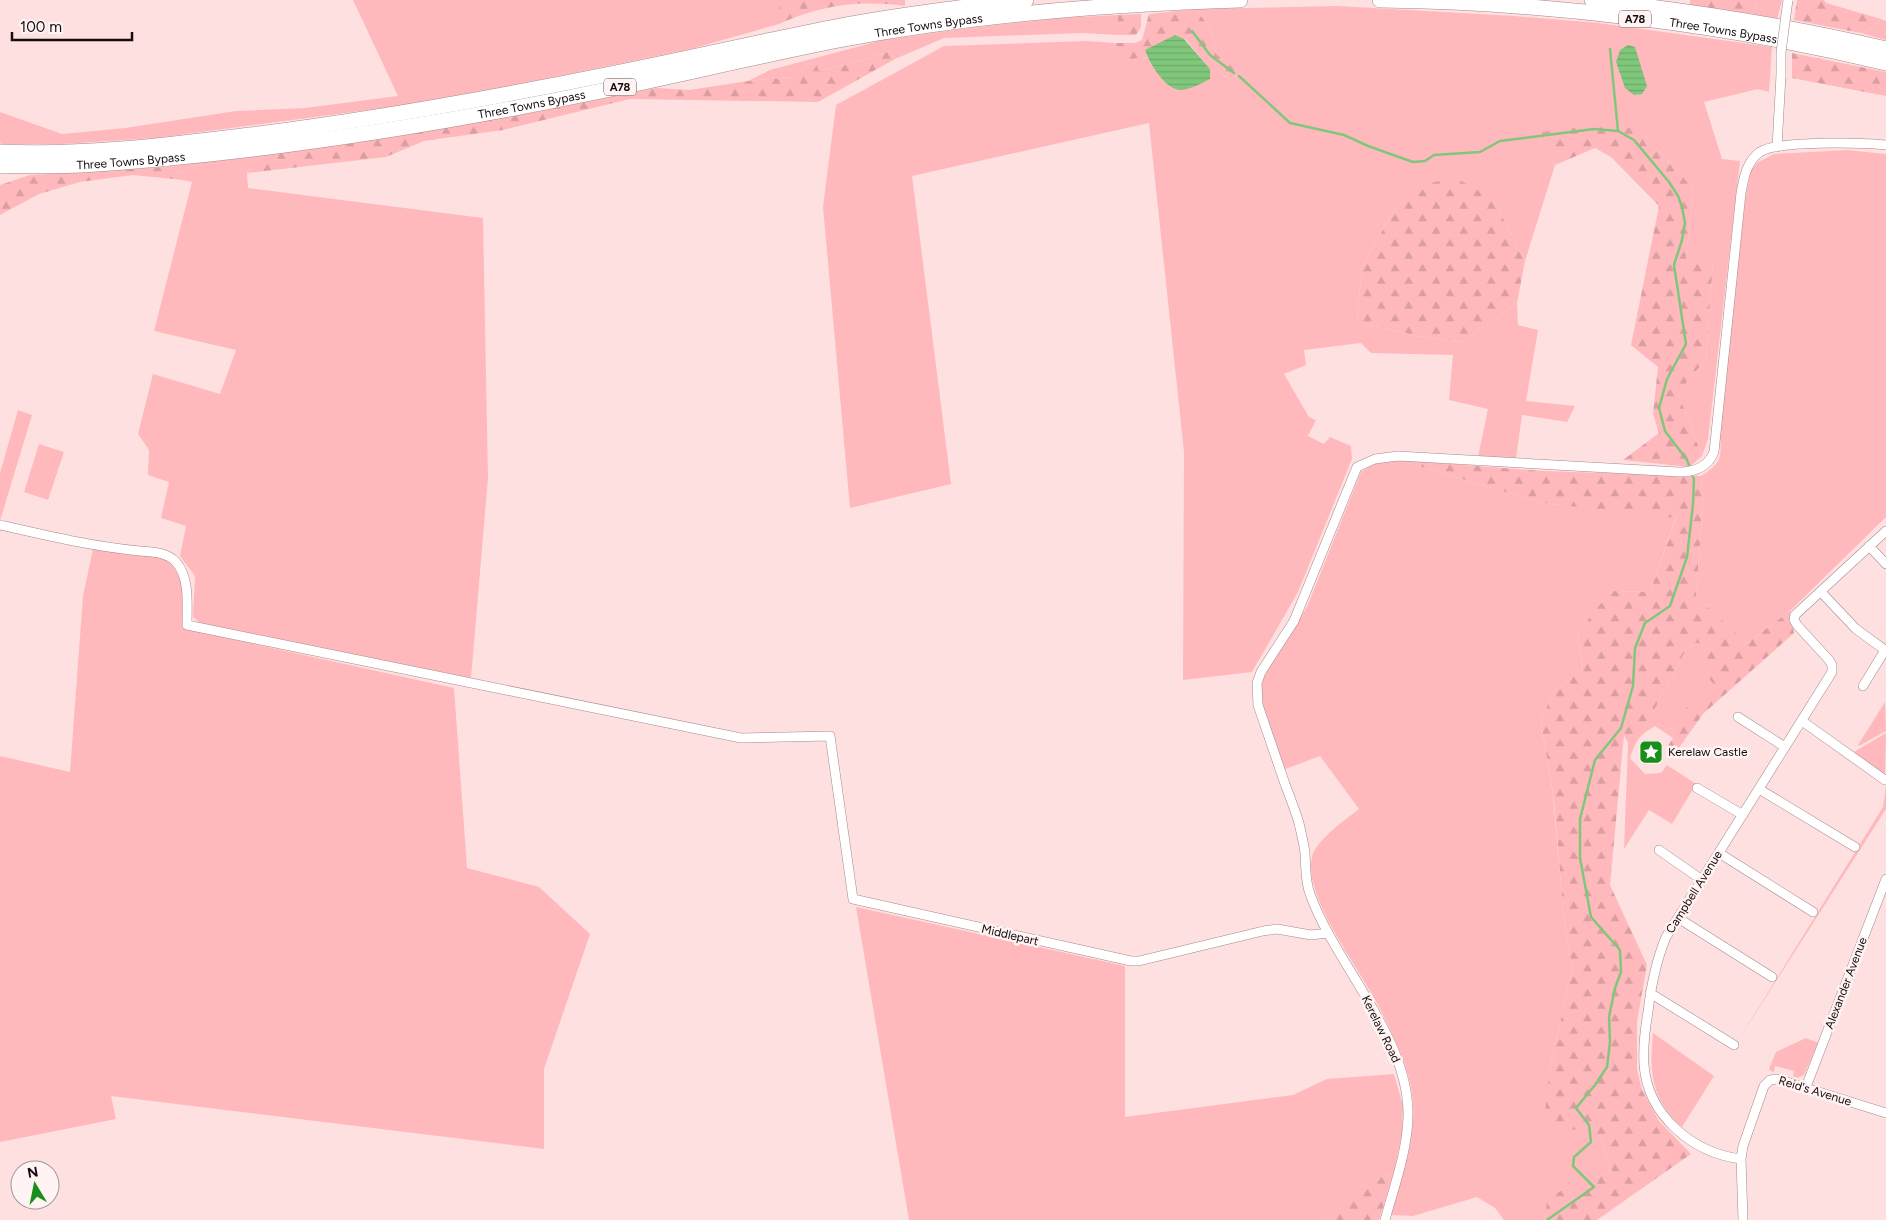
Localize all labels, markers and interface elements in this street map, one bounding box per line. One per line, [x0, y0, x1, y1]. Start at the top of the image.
scale bar [12, 10, 132, 42]
road number: A78 [1619, 10, 1651, 28]
street label: Three Towns Bypass [874, 11, 984, 40]
street label: Three Towns Bypass [1669, 15, 1779, 47]
text: 100 m [20, 18, 62, 36]
road number: A78 [604, 78, 636, 95]
street label: Three Towns Bypass [477, 87, 587, 122]
street label: Three Towns Bypass [76, 150, 186, 172]
place icon: Kerelaw Castle [1638, 739, 1664, 765]
place label: Kerelaw Castle [1668, 745, 1748, 759]
street label: Campbell Avenue [1663, 848, 1725, 936]
street label: Middlepart [980, 922, 1040, 948]
street label: Alexander Avenue [1822, 935, 1870, 1031]
street label: Kerelaw Road [1359, 993, 1403, 1065]
street label: Reid's Avenue [1777, 1073, 1854, 1109]
north arrow [10, 1160, 60, 1210]
text: N [26, 1163, 40, 1182]

